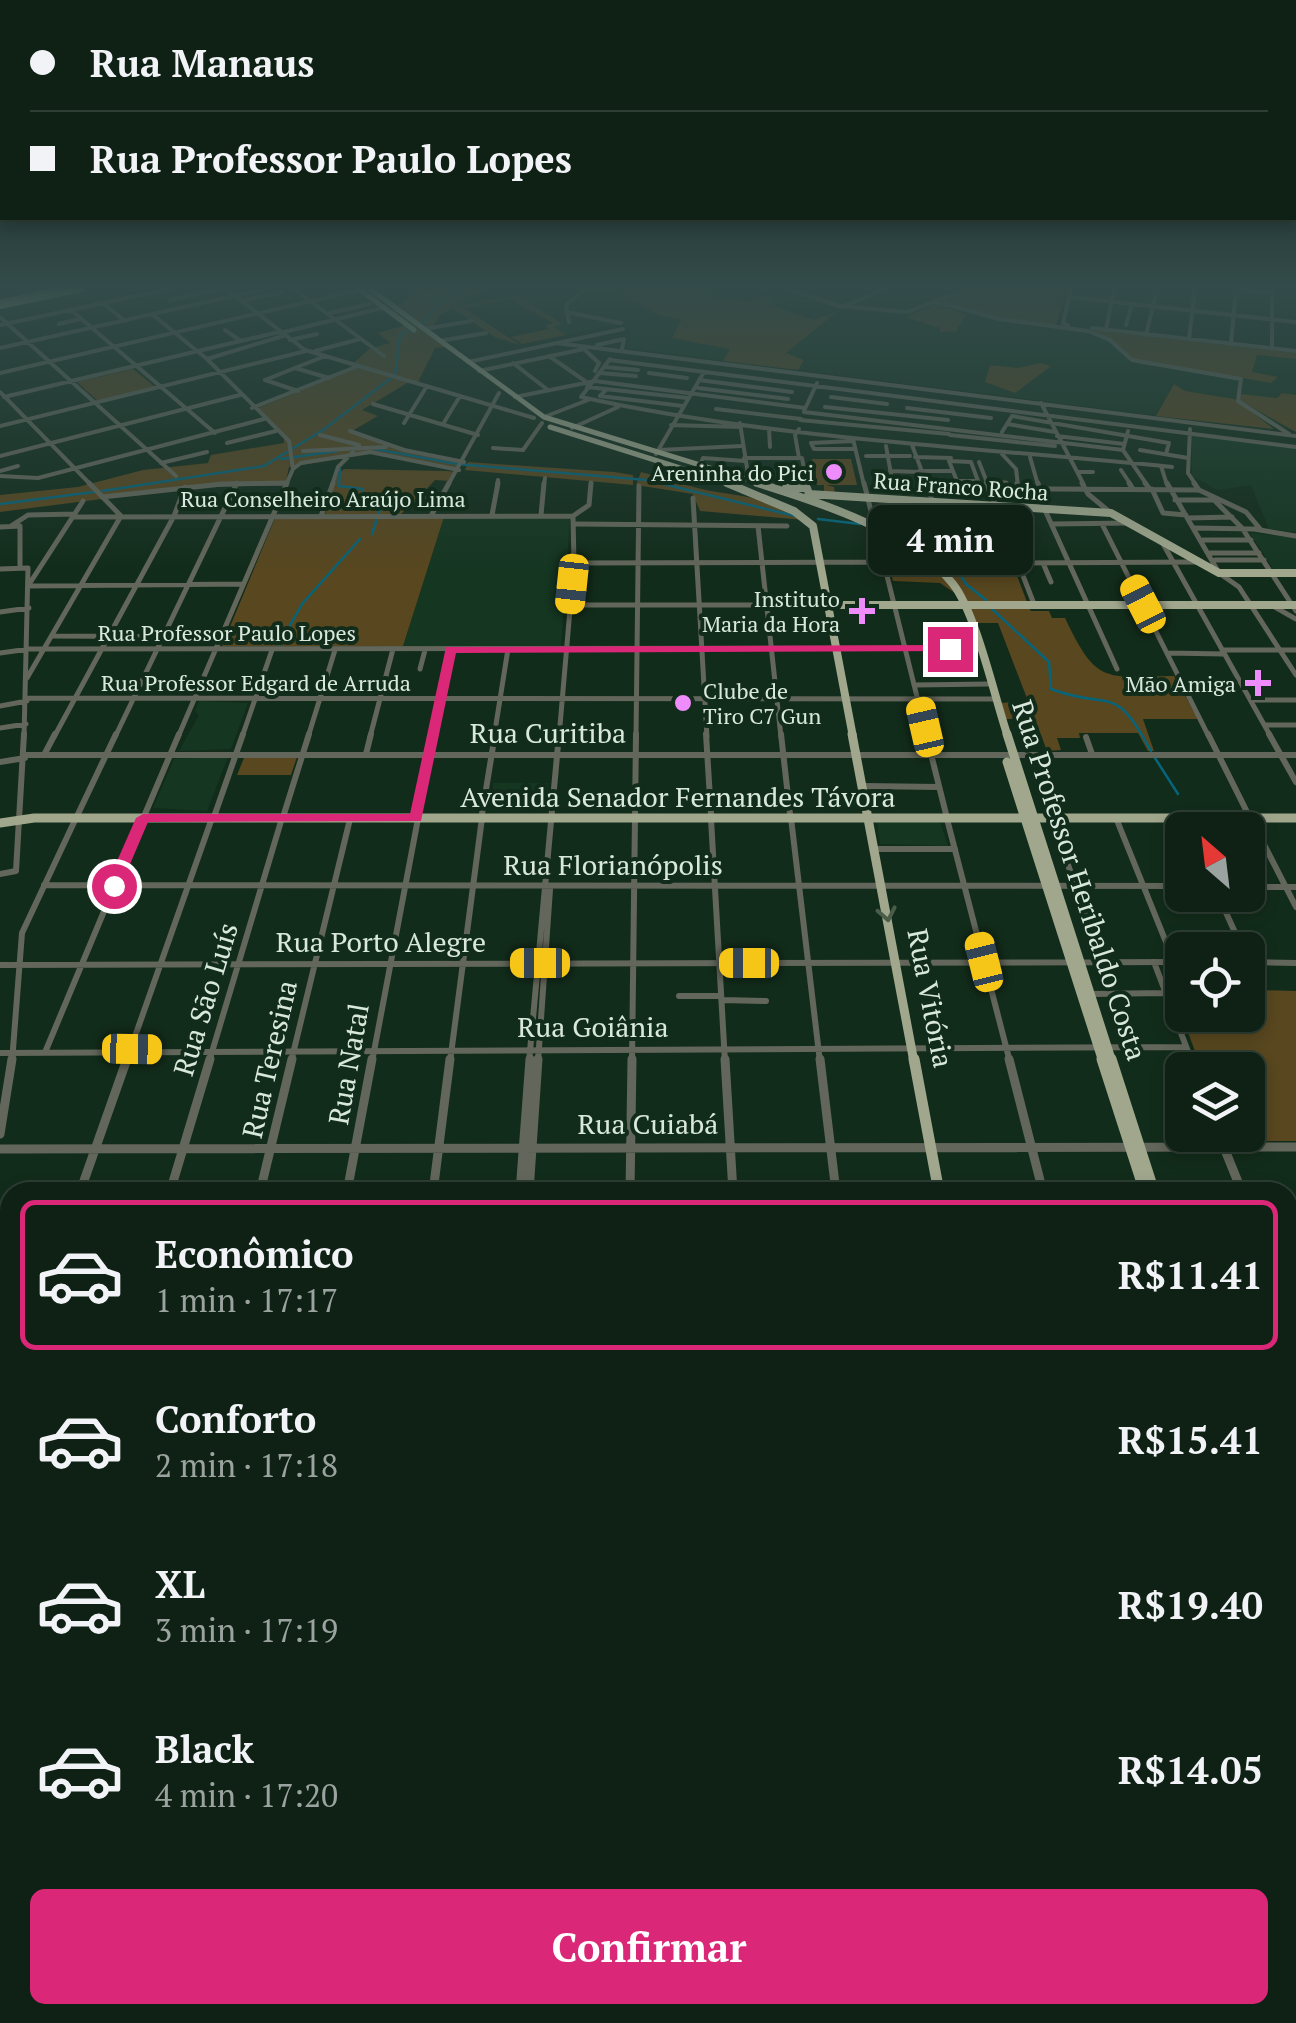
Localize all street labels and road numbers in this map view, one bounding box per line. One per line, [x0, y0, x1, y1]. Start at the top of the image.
street label: Rua Franco Rocha [873, 465, 1049, 507]
street label: Rua Conselheiro Araújo Lima [180, 484, 466, 513]
street label: Rua Professor Paulo Lopes [98, 618, 356, 647]
street label: Rua Professor Edgard de Arruda [101, 668, 411, 697]
street label: Rua Professor Heribaldo Costa [1004, 695, 1156, 1065]
street label: Rua Curitiba [470, 714, 626, 751]
street label: Avenida Senador Fernandes Távora [460, 778, 896, 815]
street label: Rua Florianópolis [503, 846, 723, 883]
street label: Rua São Luís [164, 918, 246, 1080]
street label: Rua Porto Alegre [276, 923, 486, 960]
street label: Rua Vitória [899, 925, 963, 1071]
street label: Rua Teresina [233, 977, 305, 1141]
street label: Rua Natal [319, 1000, 377, 1128]
street label: Rua Goiânia [517, 1008, 669, 1045]
street label: Rua Cuiabá [578, 1105, 718, 1142]

